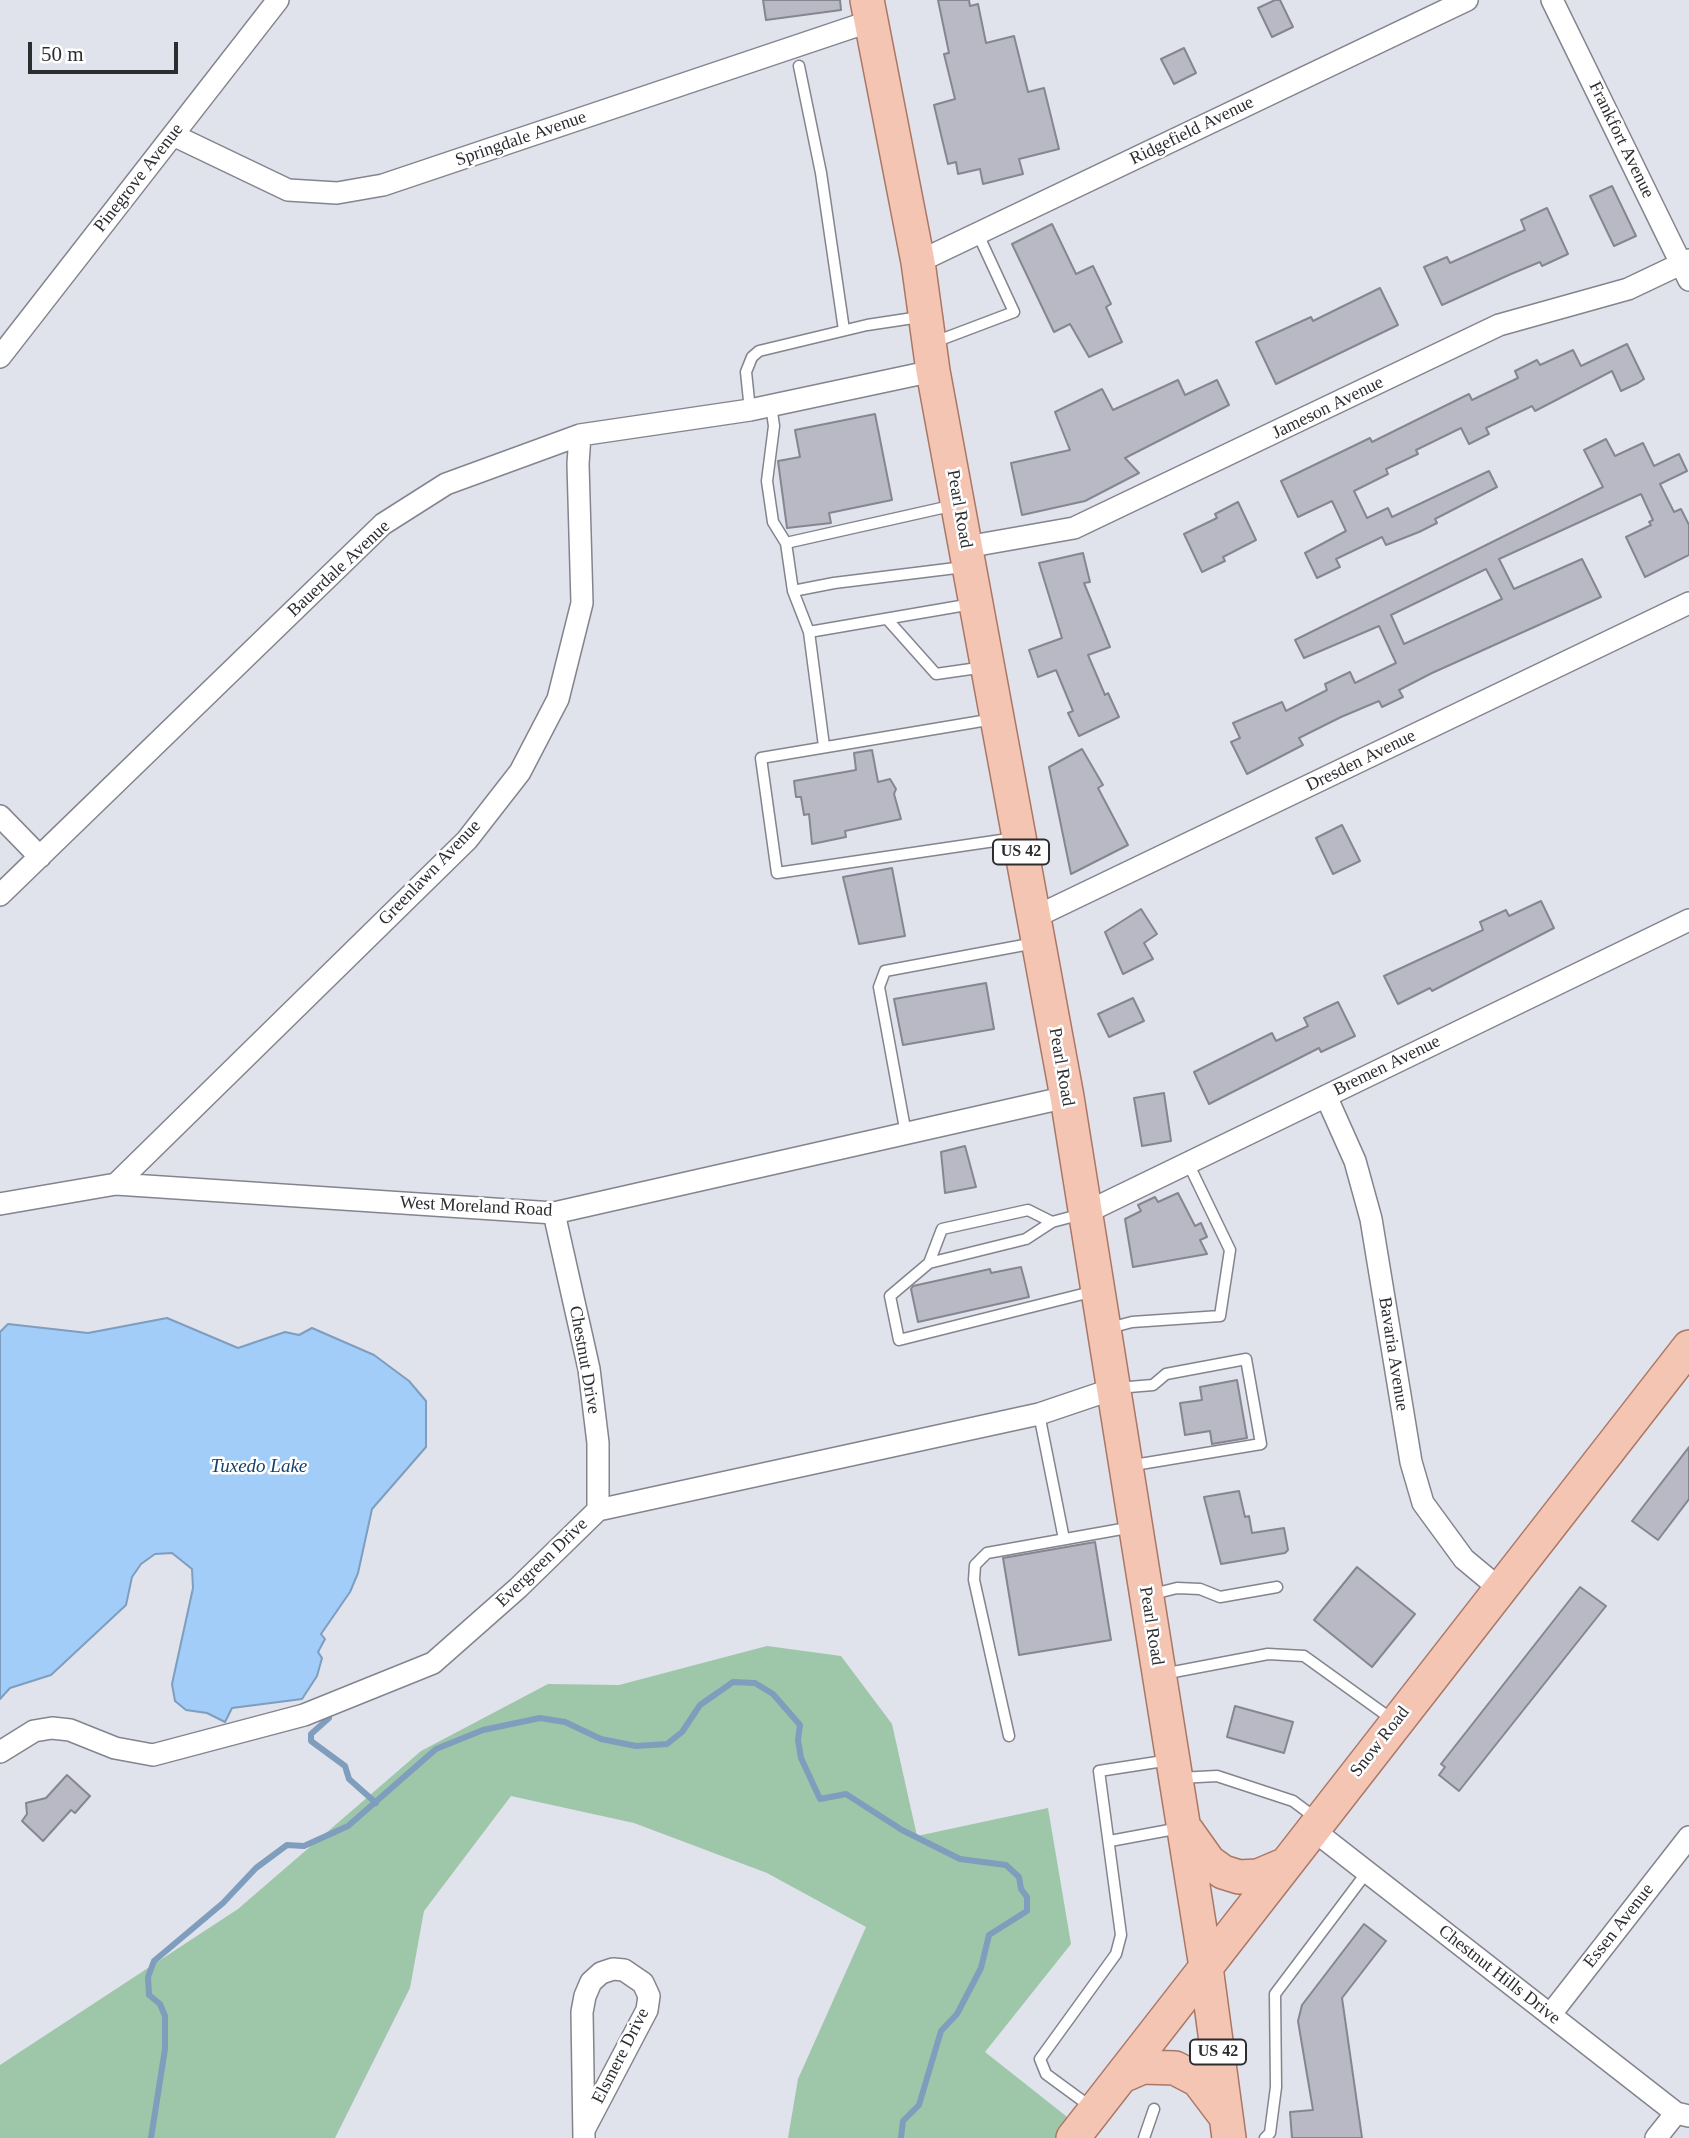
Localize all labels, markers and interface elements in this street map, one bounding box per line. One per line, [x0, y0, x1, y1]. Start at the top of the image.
scale bar [32, 28, 182, 72]
text: 50 m [41, 42, 84, 66]
street label: Frankfort Avenue [1583, 78, 1659, 202]
street label: Ridgefield Avenue [1127, 92, 1257, 170]
street label: Springdale Avenue [453, 106, 589, 172]
street label: Pinegrove Avenue [90, 119, 188, 237]
street label: Jameson Avenue [1269, 372, 1387, 444]
street label: Pearl Road [941, 468, 977, 550]
street label: Bauerdale Avenue [283, 516, 395, 622]
street label: Dresden Avenue [1303, 725, 1419, 797]
street label: Greenlawn Avenue [374, 816, 486, 930]
road number: US 42 [993, 839, 1049, 864]
street label: Pearl Road [1043, 1026, 1079, 1108]
street label: Bremen Avenue [1330, 1031, 1444, 1101]
street label: West Moreland Road [399, 1192, 553, 1222]
street label: Bavaria Avenue [1373, 1295, 1413, 1413]
street label: Chestnut Drive [564, 1304, 604, 1416]
water label: Tuxedo Lake [211, 1456, 307, 1478]
street label: Evergreen Drive [492, 1514, 592, 1612]
street label: Pearl Road [1134, 1585, 1168, 1667]
street label: Snow Road [1346, 1702, 1414, 1782]
street label: Essen Avenue [1579, 1880, 1659, 1972]
street label: Chestnut Hills Drive [1434, 1921, 1564, 2029]
street label: Elsmere Drive [588, 2005, 654, 2107]
road number: US 42 [1190, 2040, 1246, 2064]

